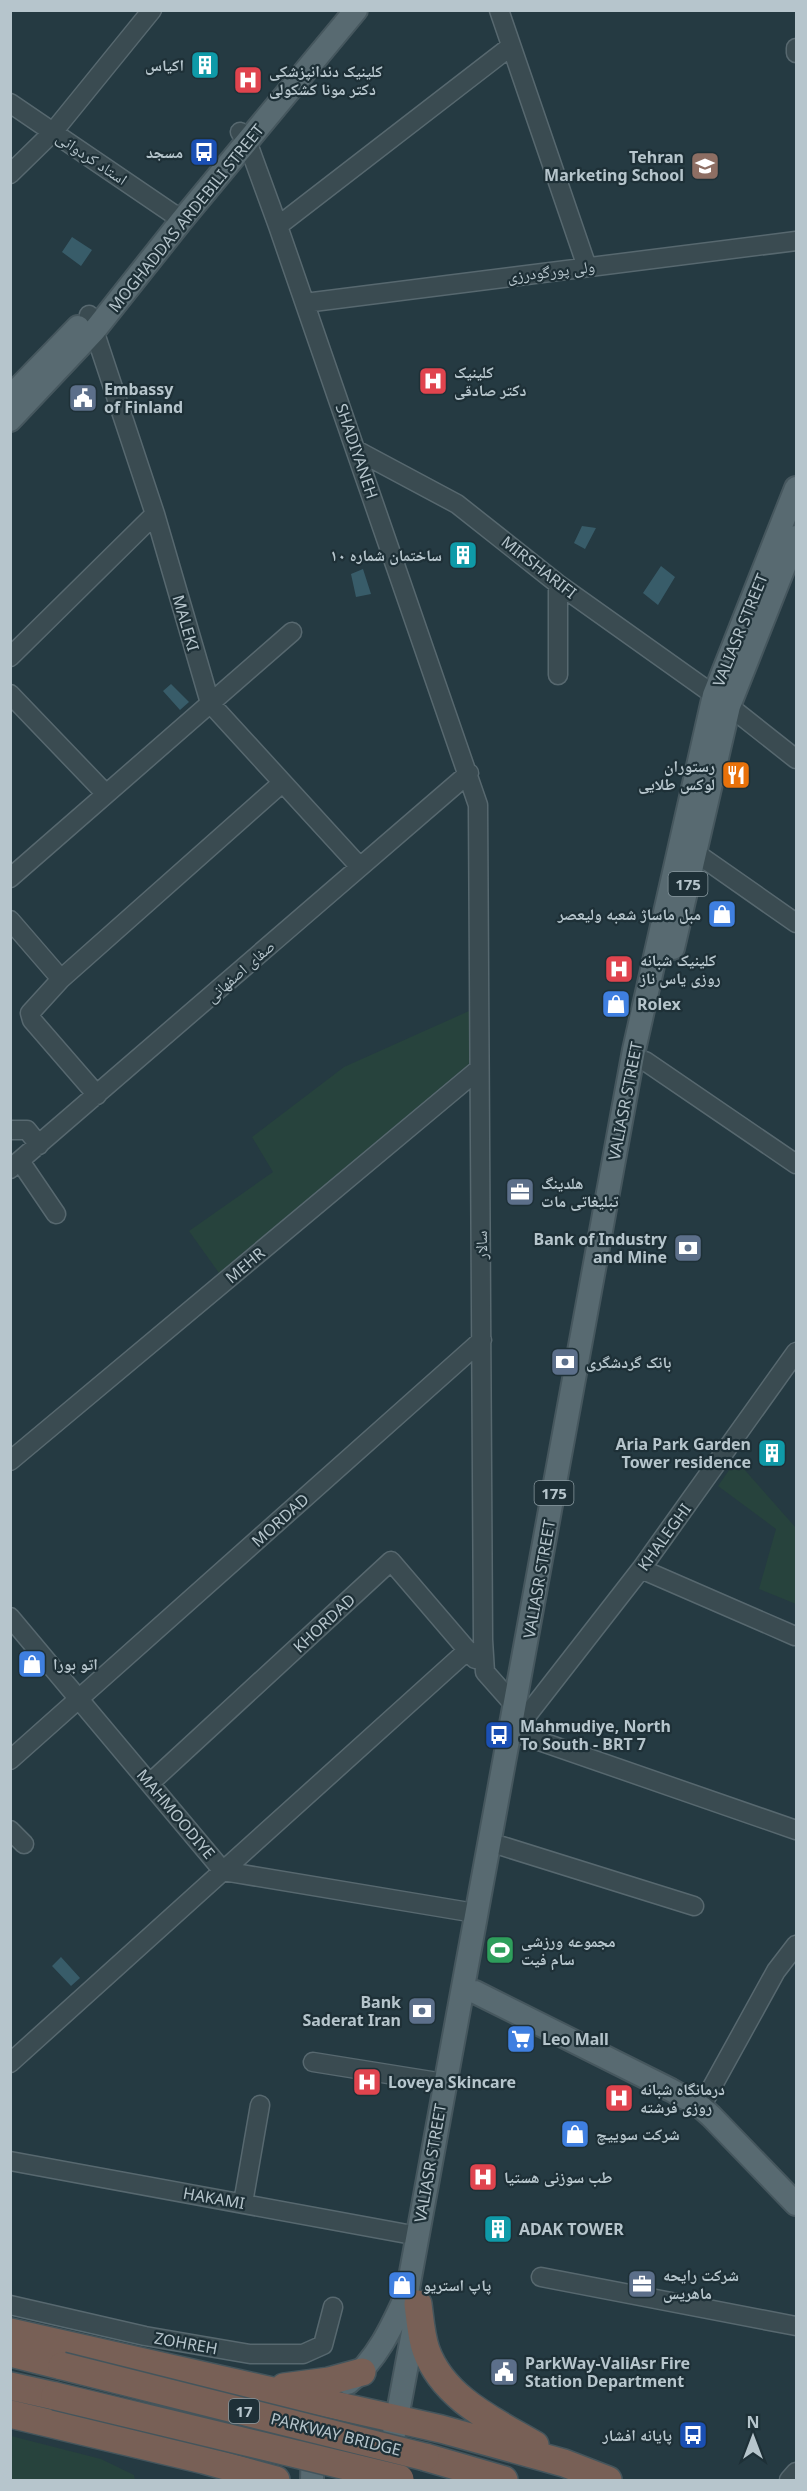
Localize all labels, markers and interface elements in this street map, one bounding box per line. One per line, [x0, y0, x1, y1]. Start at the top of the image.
building icon: اکیاس [189, 49, 221, 81]
place label: اکیاس [145, 54, 184, 76]
place label: کلینیک دندانپزشکی دکتر مونا کشکولی [269, 60, 383, 100]
hospital icon: کلینیک دندانپزشکی دکتر مونا کشکولی [232, 64, 264, 96]
street label: MOGHADDAS ARDEBILI STREET [103, 119, 269, 317]
street label: استاد کردوانی [52, 126, 132, 190]
bus stop icon: مسجد [188, 136, 220, 168]
place label: مسجد [146, 141, 183, 163]
place label: Tehran Marketing School [544, 146, 684, 186]
school or university icon: Tehran Marketing School [689, 150, 721, 182]
street label: ولی پورگودرزی [506, 255, 596, 287]
place label: کلینیک دکتر صادقی [454, 361, 526, 401]
hospital icon: کلینیک دکتر صادقی [417, 365, 449, 397]
place label: Embassy of Finland [104, 378, 183, 418]
public building icon: Embassy of Finland [67, 382, 99, 414]
street label: SHADIYANEH [330, 401, 384, 501]
street label: MIRSHARIFI [497, 531, 581, 603]
building icon: ساختمان شماره ۱۰ [447, 539, 479, 571]
place label: ساختمان شماره ۱۰ [330, 544, 442, 566]
street label: VALIASR STREET [707, 570, 773, 690]
street label: MALEKI [168, 592, 204, 654]
place label: رستوران لوکس طلایی [638, 755, 715, 795]
restaurant icon: رستوران لوکس طلایی [720, 759, 752, 791]
road number: 175 [668, 872, 708, 896]
shop icon: مبل ماساژ شعبه ولیعصر [706, 898, 738, 930]
place label: مبل ماساژ شعبه ولیعصر [557, 903, 701, 925]
street label: صفای اصفهانی [201, 935, 279, 1007]
place label: کلینیک شبانه روزی یاس ناز [639, 949, 721, 989]
hospital icon: کلینیک شبانه روزی یاس ناز [603, 953, 635, 985]
shop icon: Rolex [600, 988, 632, 1020]
place label: Rolex [637, 993, 681, 1015]
street label: VALIASR STREET [603, 1040, 647, 1162]
place label: هلدینگ تبلیغاتی مات [541, 1172, 619, 1212]
office icon: هلدینگ تبلیغاتی مات [504, 1176, 536, 1208]
place label: Bank of Industry and Mine [534, 1228, 668, 1268]
street label: سالار [470, 1230, 492, 1261]
bank icon: Bank of Industry and Mine [672, 1232, 704, 1264]
street label: MEHR [221, 1242, 269, 1288]
bank icon: بانک گردشگری [549, 1346, 581, 1378]
place label: بانک گردشگری [586, 1351, 671, 1373]
place label: Aria Park Garden Tower residence [615, 1433, 751, 1473]
building icon: Aria Park Garden Tower residence [756, 1437, 788, 1469]
road number: 175 [534, 1481, 574, 1505]
street label: MORDAD [247, 1488, 313, 1552]
street label: KHALEGHI [632, 1499, 696, 1575]
street label: VALIASR STREET [518, 1518, 560, 1640]
street label: KHORDAD [288, 1589, 360, 1657]
shop icon: اتو بورا [16, 1648, 48, 1680]
place label: اتو بورا [53, 1653, 98, 1675]
place label: Mahmudiye, North To South - BRT 7 [520, 1715, 671, 1755]
bus stop icon: Mahmudiye, North To South - BRT 7 [483, 1719, 515, 1751]
street label: MAHMOODIYE [132, 1764, 220, 1864]
place label: مجموعه ورزشی سام فیت [521, 1930, 616, 1971]
sports icon: مجموعه ورزشی سام فیت [484, 1934, 516, 1966]
place label: Bank Saderat Iran [302, 1991, 401, 2031]
bank icon: Bank Saderat Iran [406, 1995, 438, 2027]
supermarket icon: Leo Mall [505, 2023, 537, 2055]
place label: Leo Mall [542, 2028, 609, 2050]
hospital icon: Loveya Skincare [351, 2066, 383, 2098]
place label: Loveya Skincare [388, 2071, 516, 2093]
place label: درمانگاه شبانه روزی فرشته [640, 2078, 725, 2118]
hospital icon: درمانگاه شبانه روزی فرشته [603, 2082, 635, 2114]
street label: VALIASR STREET [409, 2102, 451, 2224]
shop icon: شرکت سوییچ [559, 2118, 591, 2150]
place label: شرکت سوییچ [596, 2123, 680, 2145]
hospital icon: طب سوزنی هستیا [467, 2161, 499, 2193]
place label: طب سوزنی هستیا [504, 2166, 613, 2188]
street label: HAKAMI [181, 2182, 247, 2214]
building icon: ADAK TOWER [482, 2213, 514, 2245]
place label: ADAK TOWER [519, 2218, 624, 2240]
place label: شرکت رایحه ماهریس [663, 2264, 739, 2304]
office icon: شرکت رایحه ماهریس [626, 2268, 658, 2300]
shop icon: پاپ استریو [386, 2269, 418, 2301]
place label: پاپ استریو [423, 2274, 491, 2296]
street label: ZOHREH [153, 2327, 219, 2359]
place label: ParkWay-ValiAsr Fire Station Department [525, 2352, 690, 2392]
public building icon: ParkWay-ValiAsr Fire Station Department [488, 2356, 520, 2388]
road number: 17 [229, 2399, 259, 2423]
street label: PARKWAY BRIDGE [268, 2407, 404, 2461]
north arrow [723, 2407, 783, 2467]
text: N [746, 2411, 760, 2433]
bus stop icon: پایانه افشار [677, 2419, 709, 2451]
place label: پایانه افشار [602, 2424, 672, 2446]

